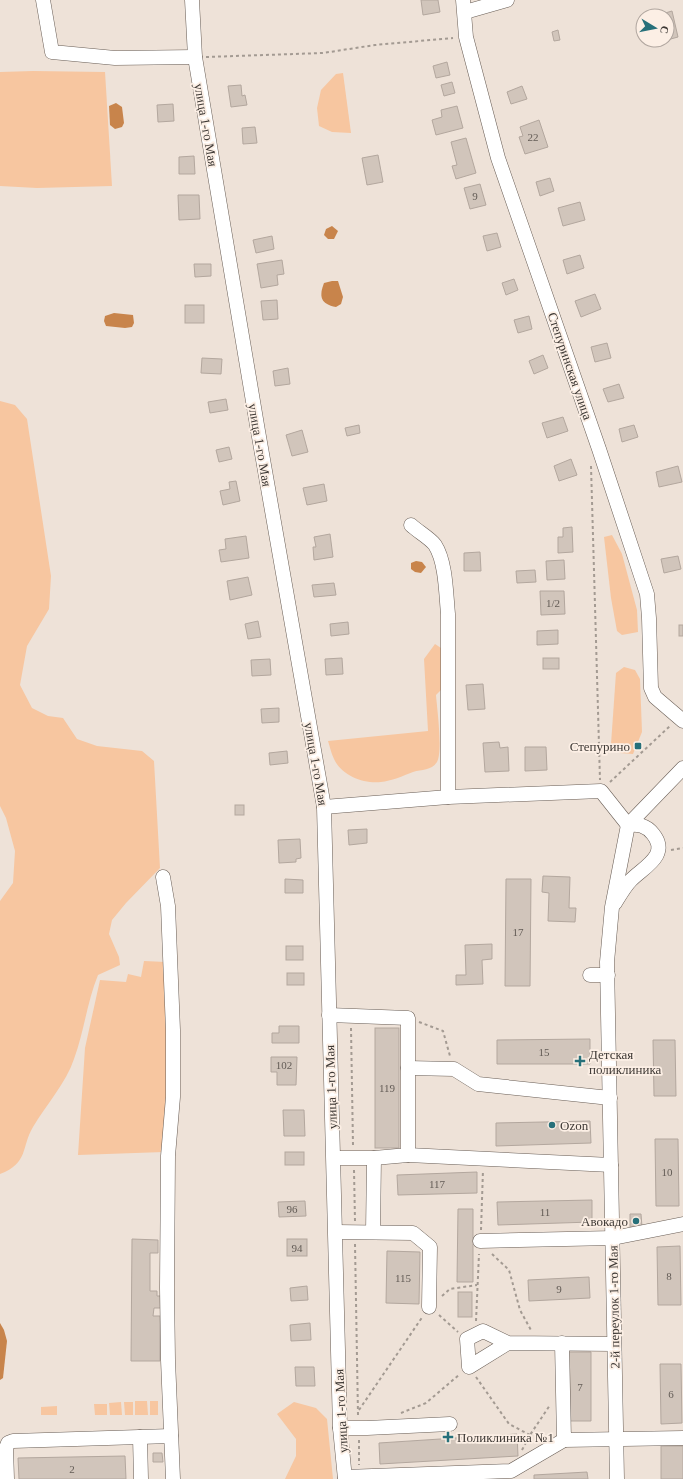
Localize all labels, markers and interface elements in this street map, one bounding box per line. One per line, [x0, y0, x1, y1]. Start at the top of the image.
north arrow [635, 8, 675, 48]
text: С [658, 25, 671, 35]
street label: улица 1-го Мая [191, 82, 221, 168]
house number: 22 [528, 131, 539, 143]
house number: 9 [472, 190, 478, 202]
street label: Степуринская улица [545, 310, 596, 422]
street label: улица 1-го Мая [245, 402, 275, 488]
house number: 1/2 [546, 597, 560, 609]
street label: улица 1-го Мая [301, 721, 331, 807]
place label: Степурино [570, 739, 630, 754]
marker: Степурино [633, 741, 643, 751]
house number: 17 [513, 926, 524, 938]
street label: улица 1-го Мая [322, 1045, 340, 1129]
house number: 15 [539, 1046, 550, 1058]
place label: Детская поликлиника [589, 1047, 662, 1077]
marker: Детская поликлиника [574, 1055, 586, 1067]
house number: 102 [276, 1059, 292, 1071]
house number: 119 [379, 1082, 396, 1094]
place label: Ozon [560, 1118, 589, 1133]
marker: Ozon [547, 1120, 557, 1130]
house number: 10 [662, 1166, 673, 1178]
house number: 117 [429, 1178, 446, 1190]
house number: 96 [287, 1203, 298, 1215]
house number: 11 [540, 1206, 550, 1218]
place label: Авокадо [581, 1214, 628, 1229]
marker: Авокадо [631, 1216, 641, 1226]
house number: 94 [292, 1242, 303, 1254]
street label: 2-й переулок 1-го Мая [605, 1245, 623, 1369]
house number: 8 [666, 1270, 672, 1282]
house number: 115 [395, 1272, 412, 1284]
house number: 9 [556, 1283, 562, 1295]
street label: улица 1-го Мая [331, 1369, 351, 1453]
house number: 7 [577, 1381, 583, 1393]
house number: 6 [668, 1388, 674, 1400]
place label: Поликлиника №1 [457, 1430, 554, 1445]
marker: Поликлиника №1 [442, 1431, 454, 1443]
house number: 2 [69, 1463, 75, 1475]

